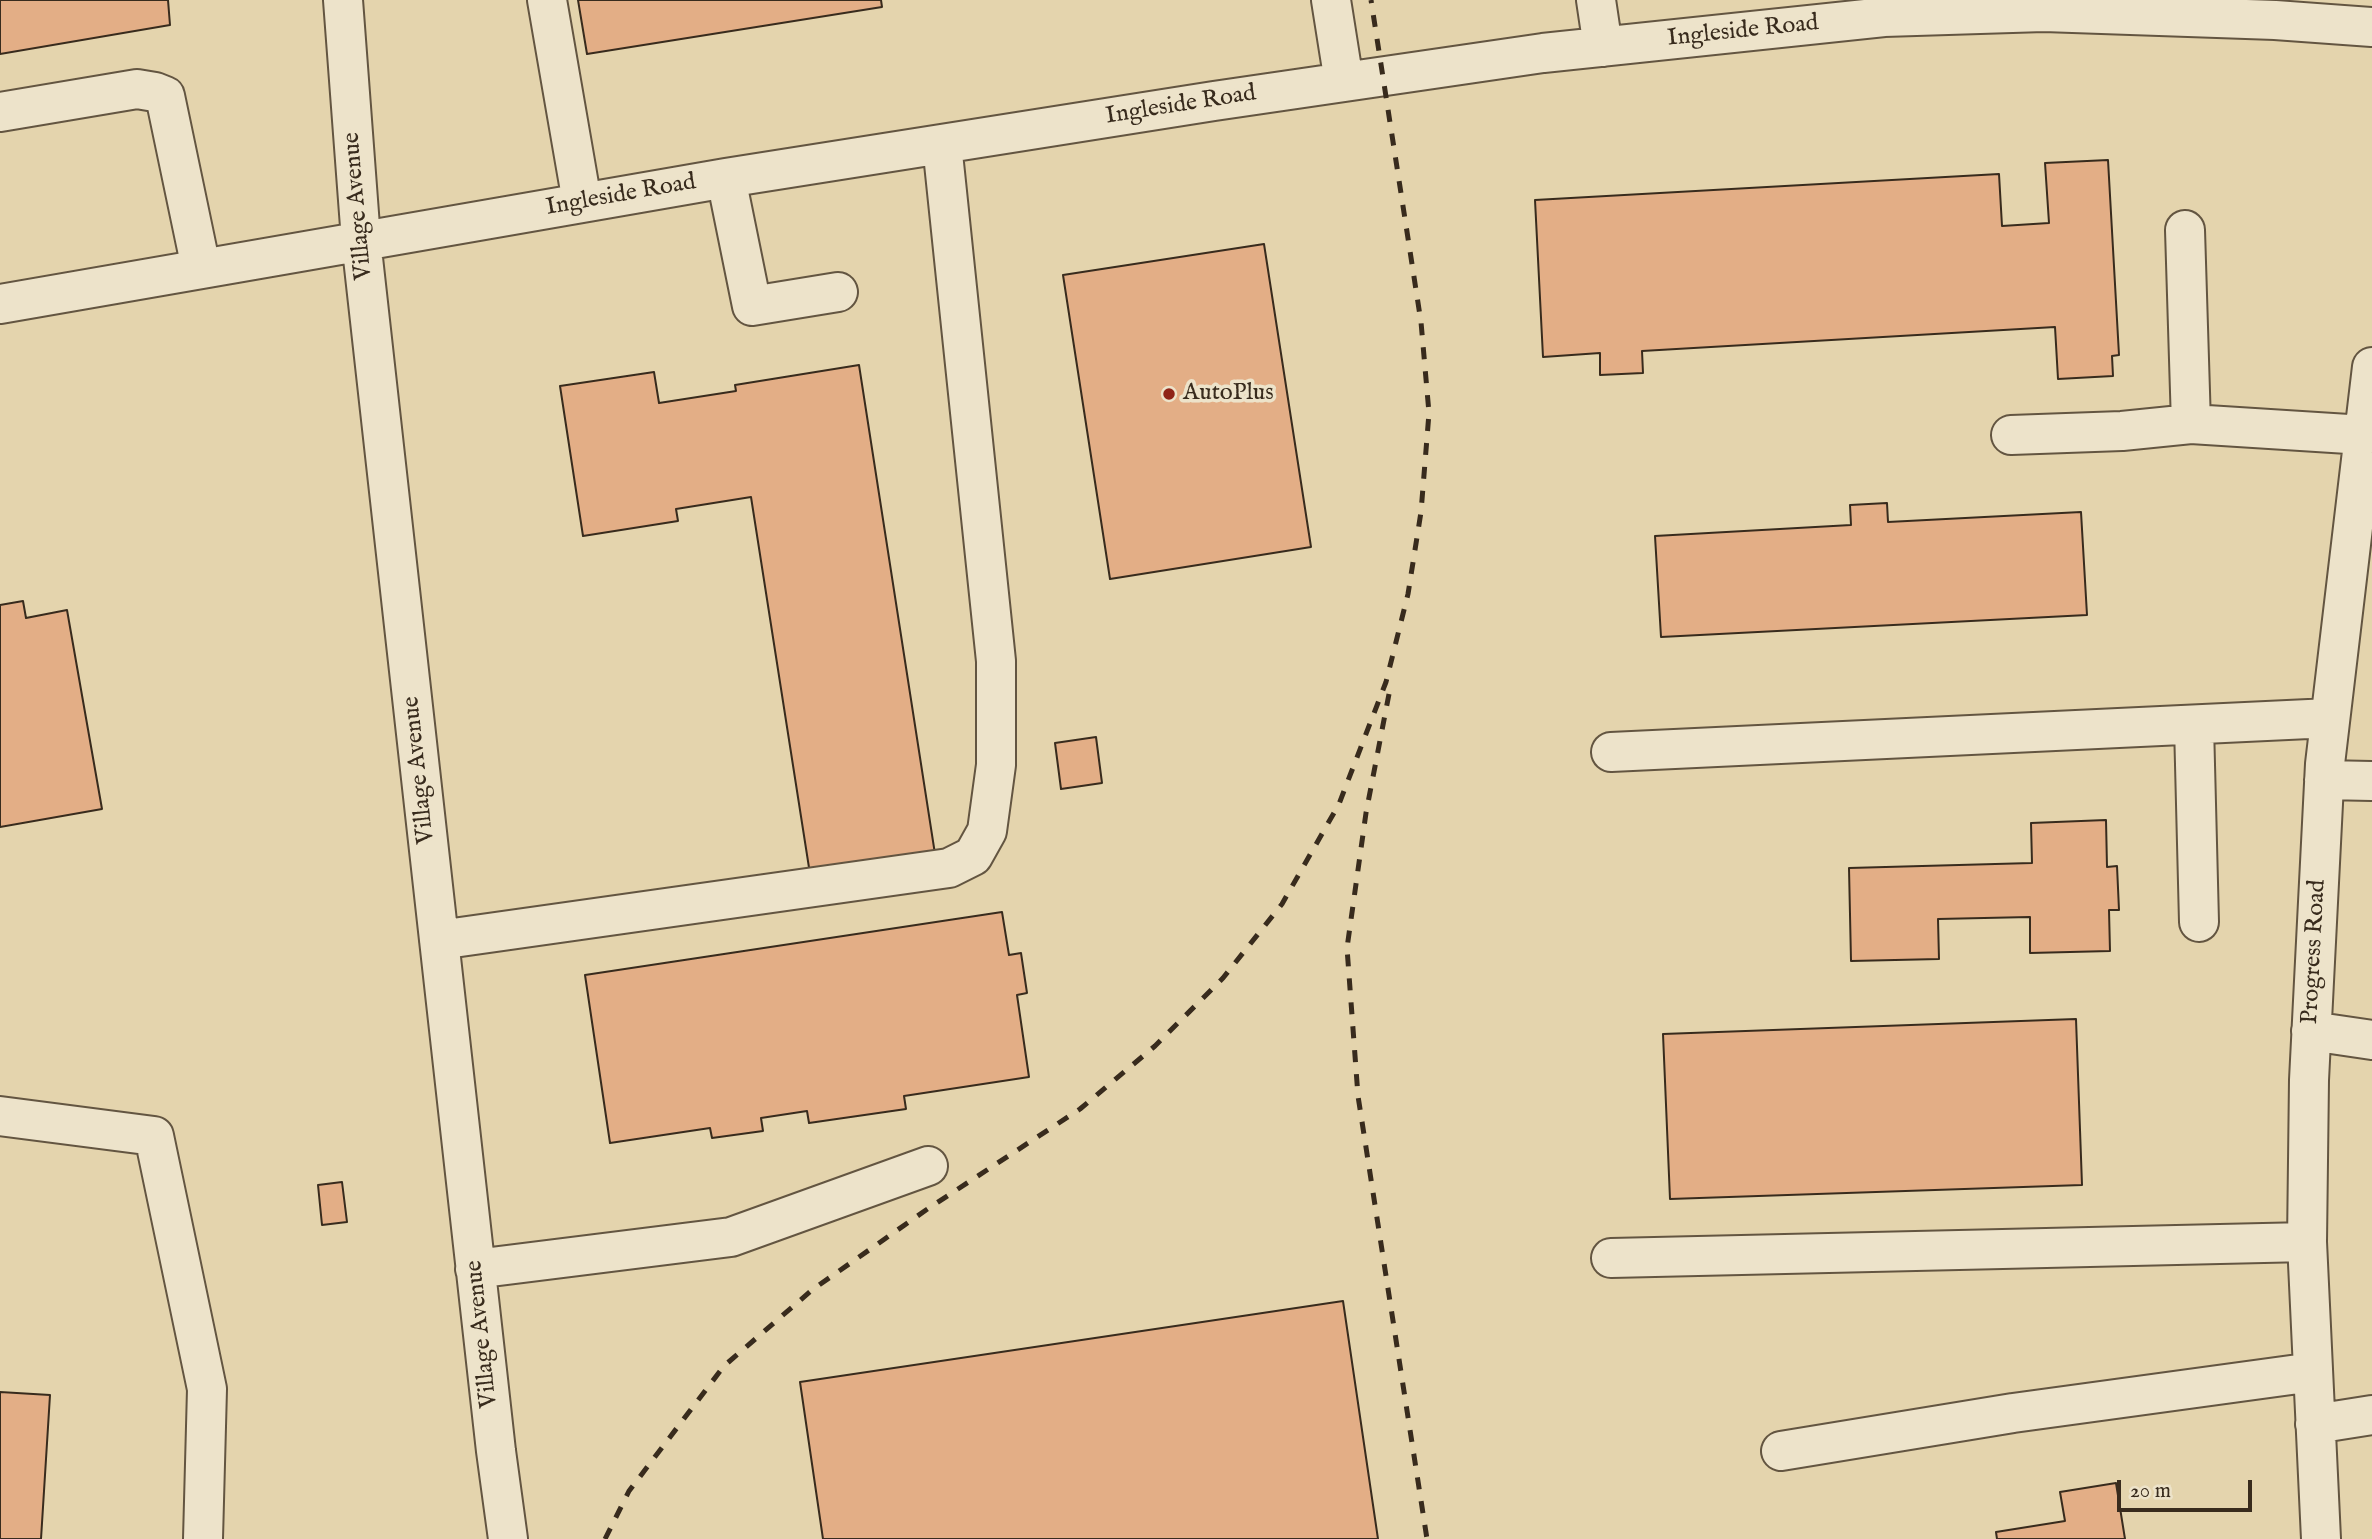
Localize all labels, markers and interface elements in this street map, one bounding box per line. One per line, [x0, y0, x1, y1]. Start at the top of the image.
street label: Ingleside Road [1666, 10, 1820, 54]
street label: Ingleside Road [1104, 80, 1258, 132]
street label: Village Avenue [338, 131, 380, 281]
street label: Ingleside Road [544, 169, 698, 223]
place label: AutoPlus [1183, 380, 1274, 408]
marker: AutoPlus [1161, 386, 1177, 402]
street label: Village Avenue [398, 695, 442, 845]
street label: Progress Road [2297, 879, 2333, 1025]
street label: Village Avenue [461, 1259, 505, 1409]
scale bar [2120, 1466, 2255, 1510]
text: 20 m [2130, 1478, 2171, 1505]

